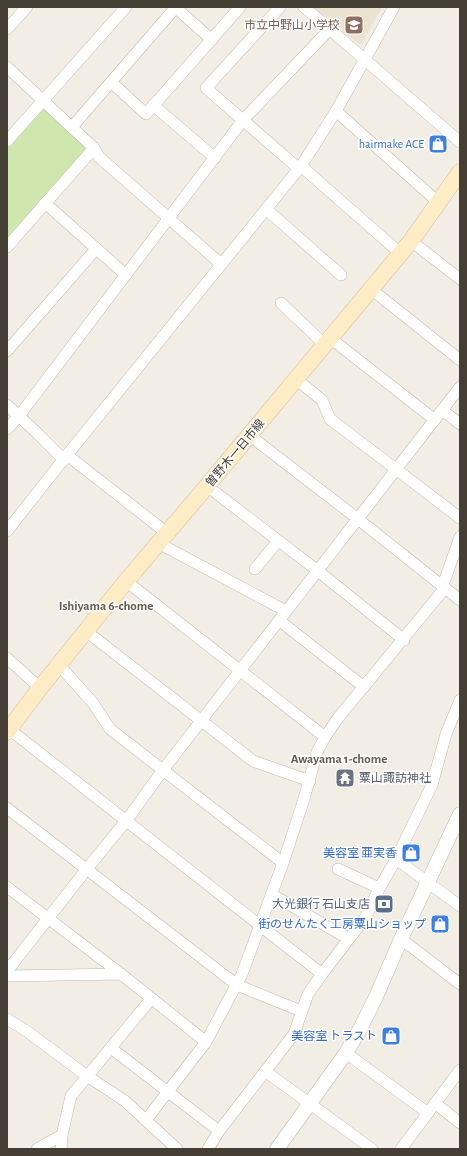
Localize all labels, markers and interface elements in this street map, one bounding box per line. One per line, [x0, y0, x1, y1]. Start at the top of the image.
school or university icon: 市立中野山小学校 [343, 14, 365, 36]
place label: 市立中野山小学校 [244, 18, 340, 31]
shop icon: hairmake ACE [427, 133, 449, 155]
place label: hairmake ACE [359, 138, 424, 150]
street label: 曽野木一日市線 [203, 416, 267, 489]
district label: Ishiyama 6-chome [59, 600, 153, 613]
district label: Awayama 1-chome [291, 753, 387, 766]
temple icon: 粟山諏訪神社 [334, 767, 356, 789]
place label: 粟山諏訪神社 [359, 772, 431, 784]
shop icon: 美容室 亜実香 [400, 842, 422, 864]
place label: 美容室 亜実香 [323, 846, 397, 859]
bank icon: 大光銀行 石山支店 [373, 893, 395, 915]
place label: 大光銀行 石山支店 [272, 897, 370, 910]
shop icon: 街のせんたく工房粟山ショップ [429, 913, 451, 935]
place label: 街のせんたく工房粟山ショップ [258, 917, 426, 930]
shop icon: 美容室 トラスト [380, 1025, 402, 1047]
place label: 美容室 トラスト [291, 1029, 377, 1042]

